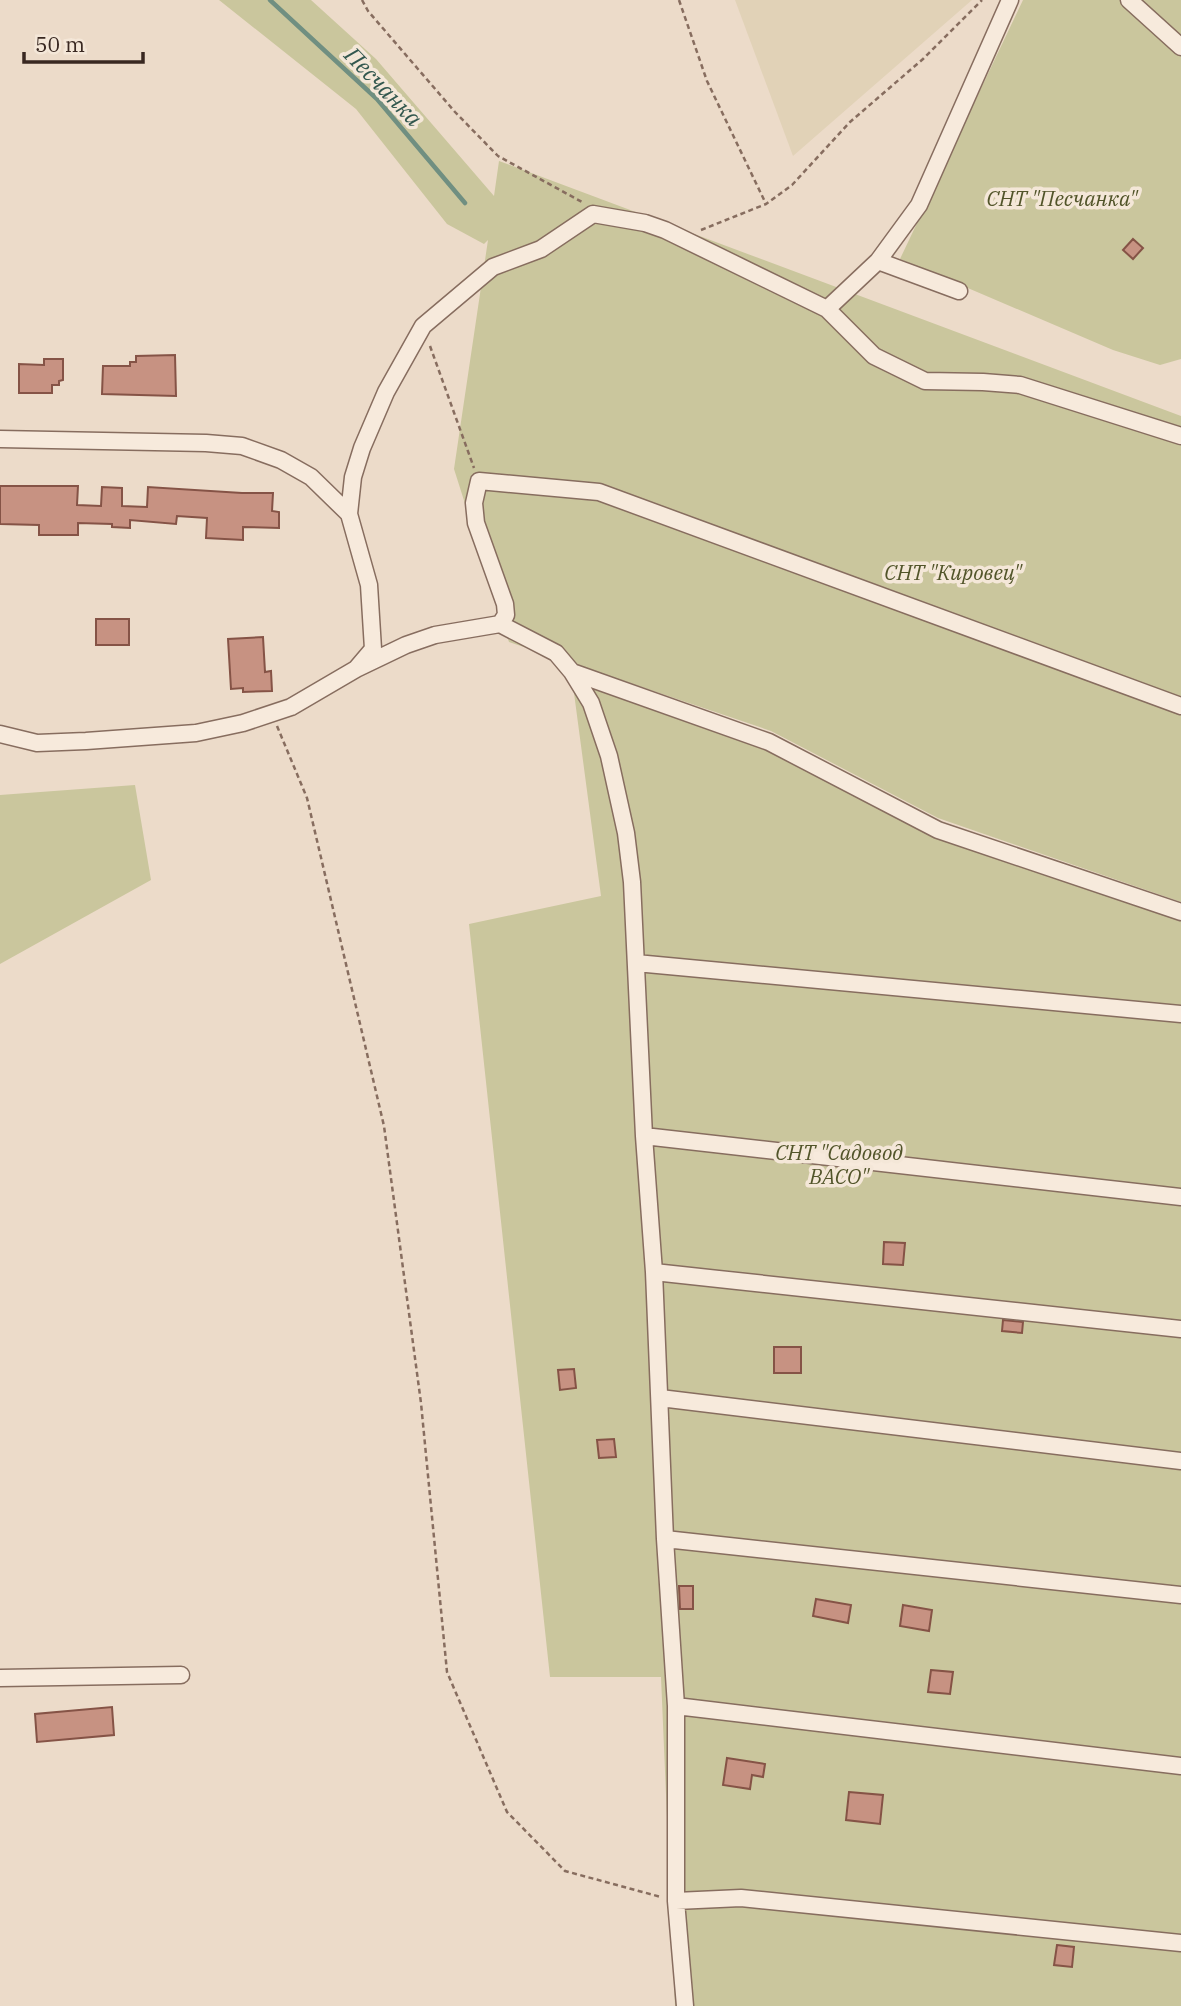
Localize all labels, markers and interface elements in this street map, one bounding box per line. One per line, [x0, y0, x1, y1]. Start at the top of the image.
scale bar [24, 21, 144, 65]
text: 50 m [35, 30, 85, 58]
water label: Песчанка [338, 39, 430, 133]
park label: СНТ "Песчанка" [987, 184, 1139, 212]
park label: СНТ "Кировец" [884, 558, 1024, 586]
park label: СНТ "Садовод ВАСО" [775, 1138, 903, 1190]

